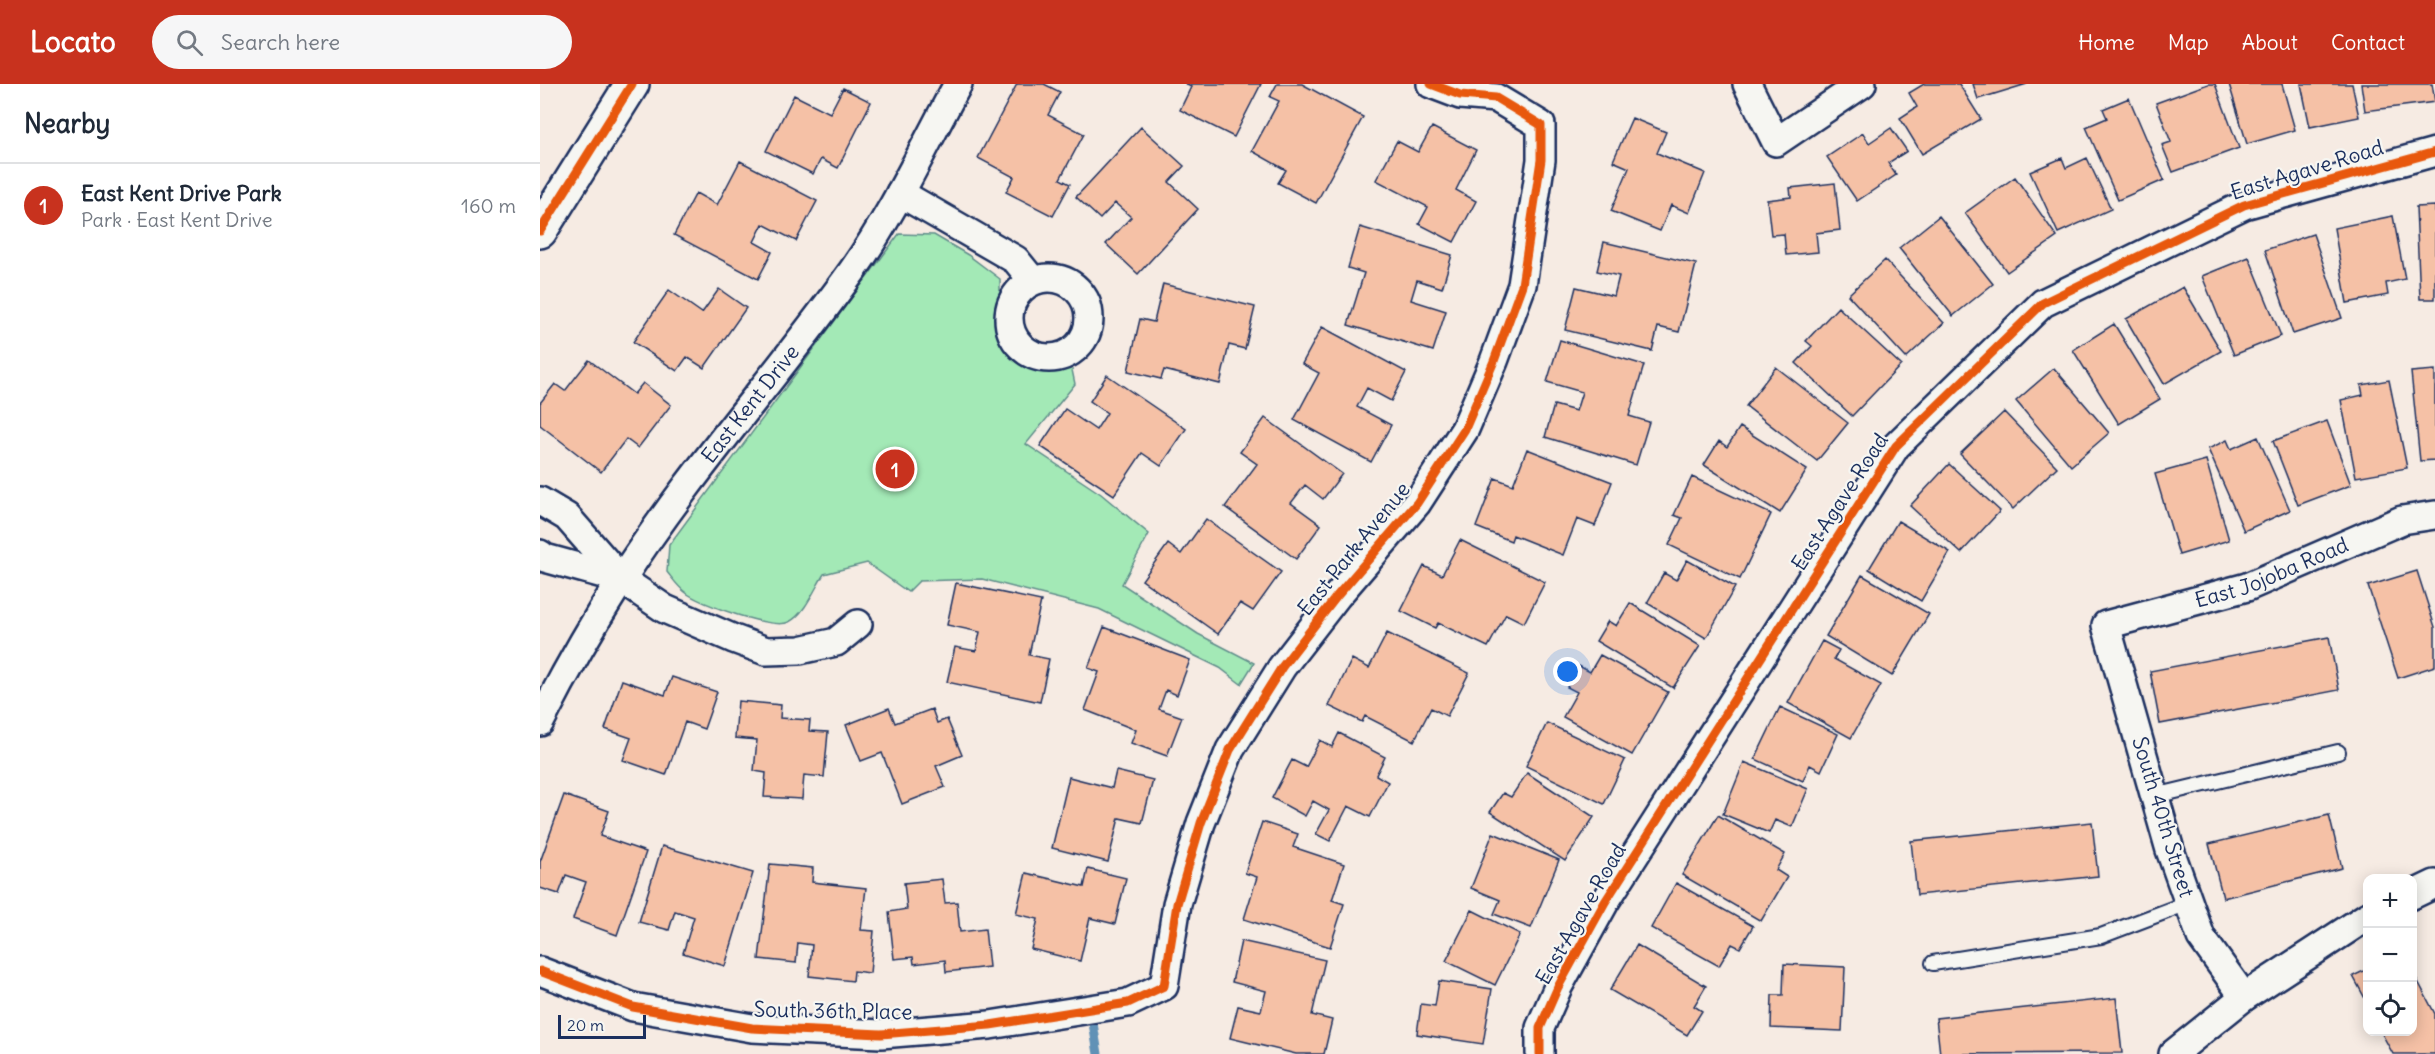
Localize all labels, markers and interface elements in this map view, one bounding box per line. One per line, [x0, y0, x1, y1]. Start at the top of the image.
search box [152, 15, 572, 69]
text: Locato [30, 24, 116, 60]
icon: search [173, 26, 206, 59]
text: Search here [221, 28, 340, 56]
text: Home [2078, 29, 2135, 56]
text: Map [2168, 29, 2209, 56]
text: About [2242, 29, 2298, 56]
text: Contact [2331, 29, 2405, 56]
text: Nearby [24, 107, 110, 140]
street label: East Agave Road [2227, 133, 2387, 206]
text: East Kent Drive Park [81, 179, 282, 207]
text: 1 [40, 193, 47, 218]
text: 160 m [461, 193, 516, 218]
text: Park · East Kent Drive [81, 207, 273, 232]
street label: East Kent Drive [695, 339, 805, 468]
street label: East Agave Road [1785, 428, 1894, 576]
pin: 1 [876, 446, 914, 492]
street label: East Park Avenue [1291, 476, 1416, 621]
street label: East Jojoba Road [2192, 531, 2352, 613]
your location [1553, 657, 1582, 686]
street label: South 40th Street [2126, 733, 2201, 900]
street label: East Agave Road [1529, 838, 1632, 989]
map controls [2363, 874, 2417, 1036]
button: + [2363, 874, 2417, 928]
button: − [2363, 928, 2417, 982]
button: locate [2363, 982, 2417, 1036]
street label: South 36th Place [753, 996, 913, 1025]
scale bar [558, 1012, 646, 1040]
text: 20 m [567, 1015, 604, 1035]

